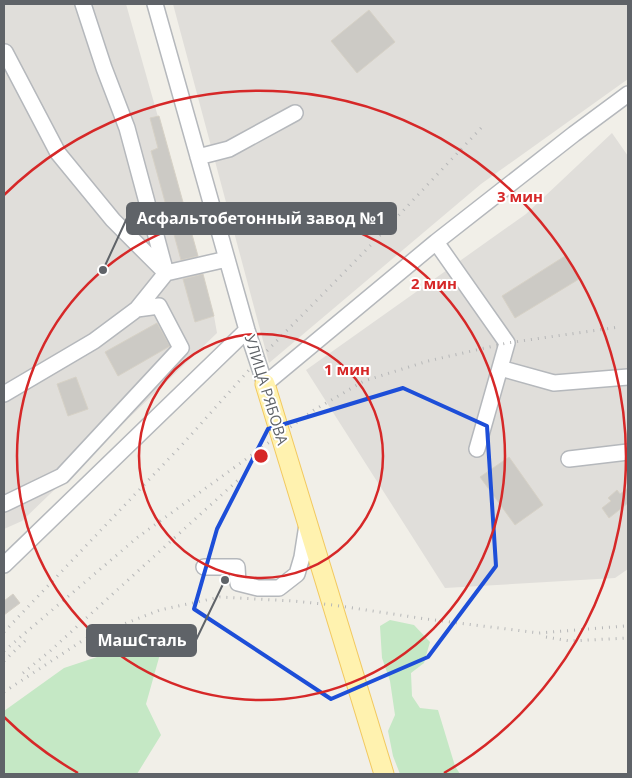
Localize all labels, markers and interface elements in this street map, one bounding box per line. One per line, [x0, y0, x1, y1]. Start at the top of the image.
text: 3 мин [497, 186, 543, 206]
callout: Асфальтобетонный завод №1 [127, 203, 396, 234]
text: Асфальтобетонный завод №1 [137, 207, 385, 229]
text: 2 мин [411, 273, 457, 293]
street label: УЛИЦА РЯБОВА [241, 332, 293, 448]
text: 1 мин [324, 359, 370, 379]
centre of rings [252, 447, 270, 465]
callout: МашСталь [87, 625, 196, 656]
text: МашСталь [97, 629, 187, 651]

